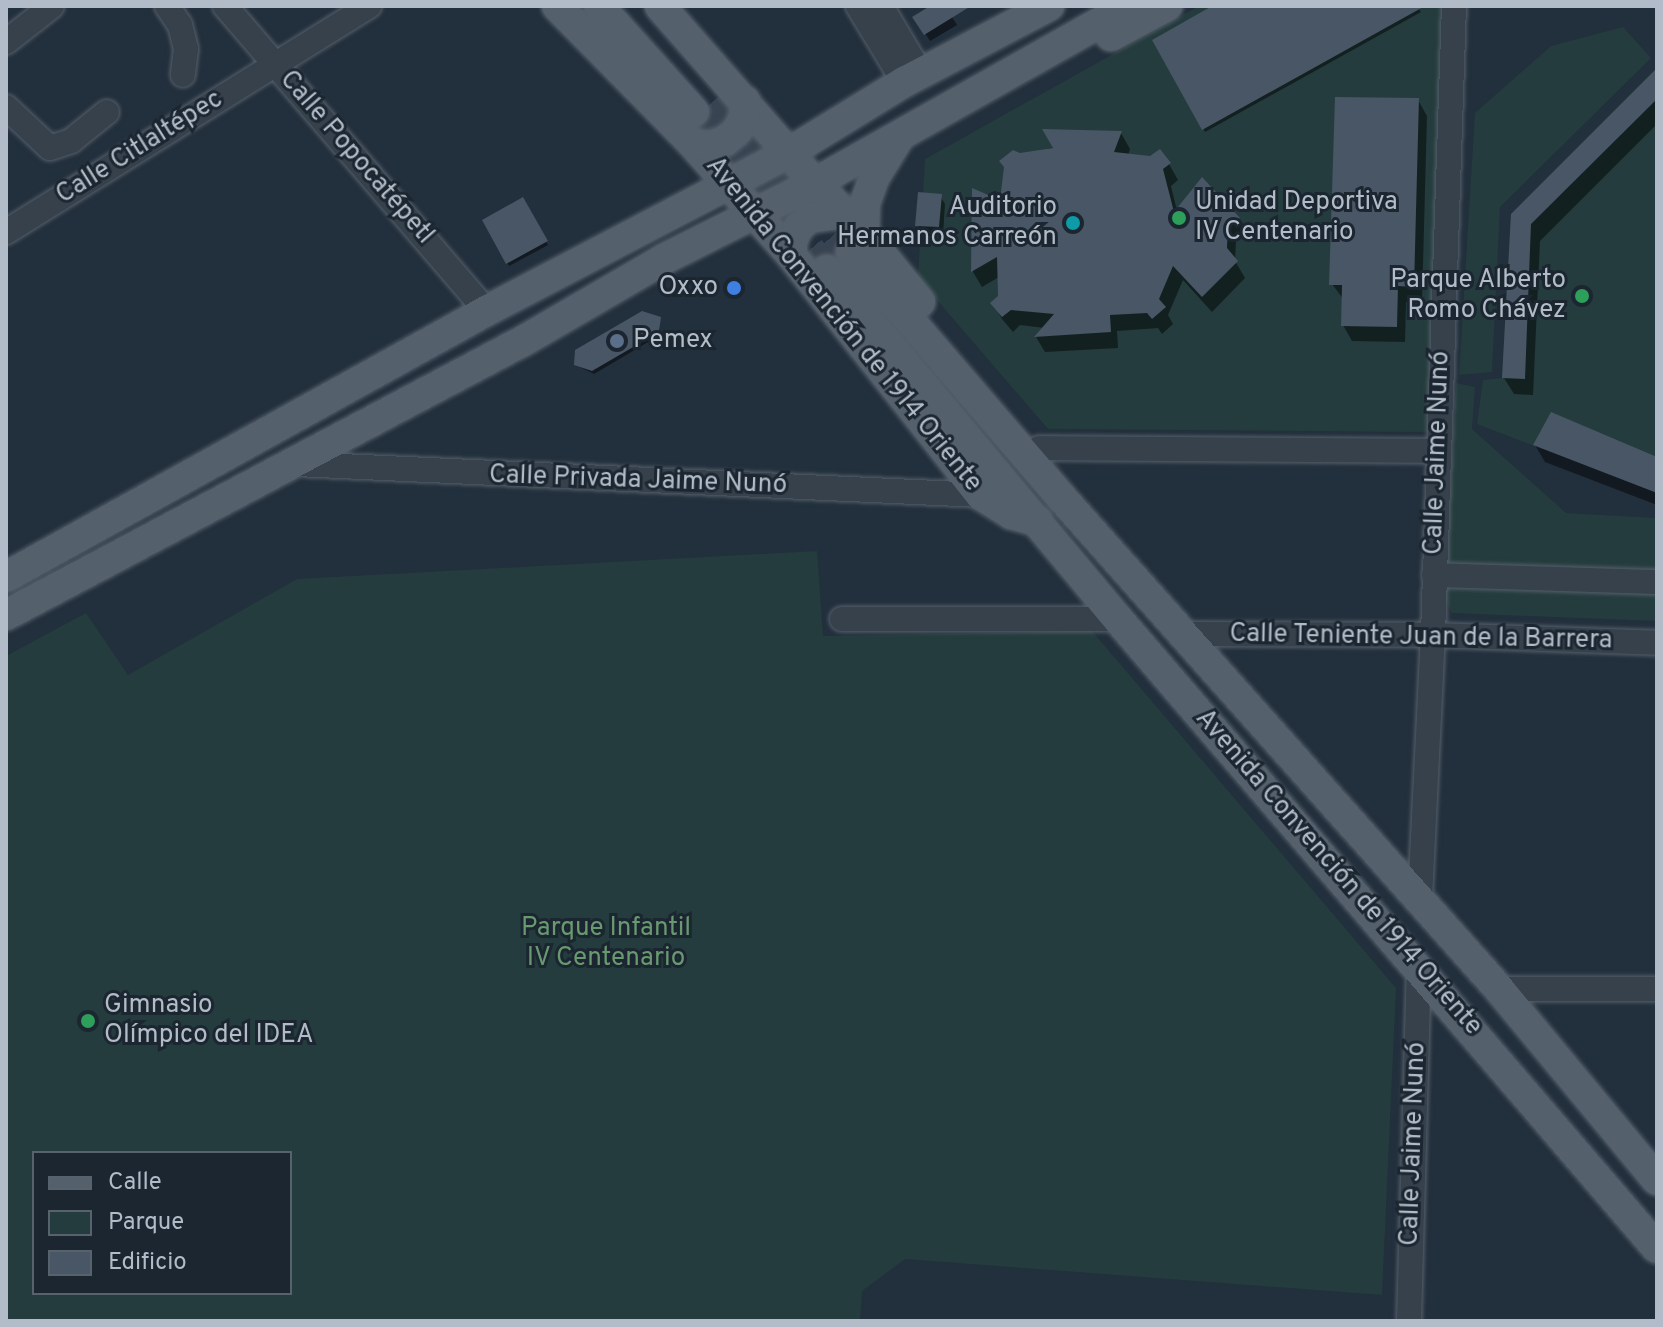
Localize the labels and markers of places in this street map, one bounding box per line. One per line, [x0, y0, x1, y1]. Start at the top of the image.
place label: Unidad Deportiva IV Centenario [1195, 187, 1398, 248]
place label: Auditorio Hermanos Carreón [837, 192, 1057, 254]
marker: Unidad Deportiva IV Centenario [1170, 209, 1188, 227]
marker: Auditorio Hermanos Carreón [1064, 214, 1082, 232]
place label: Parque Alberto Romo Chávez [1389, 265, 1566, 326]
place label: Oxxo [658, 272, 718, 304]
marker: Oxxo [725, 279, 743, 297]
marker: Parque Alberto Romo Chávez [1573, 287, 1591, 305]
place label: Pemex [633, 325, 713, 357]
marker: Pemex [608, 332, 626, 350]
place label: Gimnasio Olímpico del IDEA [104, 990, 314, 1052]
marker: Gimnasio Olímpico del IDEA [79, 1012, 97, 1030]

